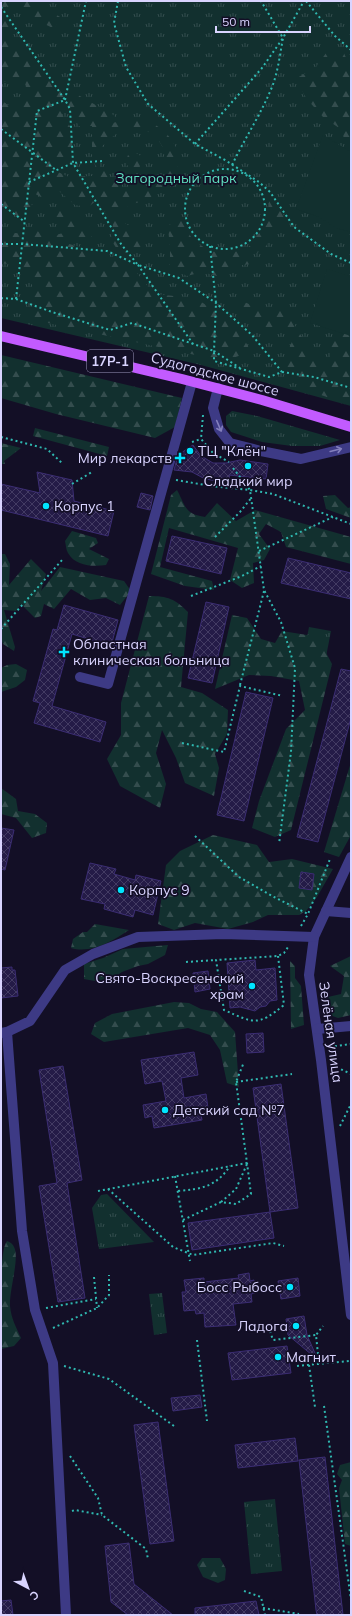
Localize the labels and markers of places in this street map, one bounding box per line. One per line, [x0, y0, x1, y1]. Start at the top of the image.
place label: ТЦ "Клён" [198, 442, 266, 460]
marker: ТЦ "Клён" [185, 446, 195, 456]
place label: Мир лекарств [78, 449, 172, 467]
marker: Мир лекарств [175, 453, 185, 463]
marker: Сладкий мир [243, 461, 253, 471]
place label: Сладкий мир [204, 472, 292, 490]
place label: Корпус 1 [54, 497, 115, 515]
marker: Корпус 1 [41, 501, 51, 511]
place label: Областная клиническая больница [73, 635, 230, 669]
marker: Областная клиническая больница [58, 646, 70, 658]
place label: Корпус 9 [129, 881, 190, 899]
marker: Корпус 9 [116, 885, 126, 895]
place label: Свято-Воскресенский храм [95, 969, 244, 1003]
marker: Свято-Воскресенский храм [247, 981, 257, 991]
place label: Детский сад №7 [173, 1101, 285, 1119]
marker: Детский сад №7 [160, 1105, 170, 1115]
place label: Босс Рыбосс [197, 1278, 282, 1296]
marker: Босс Рыбосс [285, 1282, 295, 1292]
place label: Ладога [237, 1317, 288, 1335]
marker: Ладога [291, 1321, 301, 1331]
place label: Магнит [286, 1348, 336, 1366]
marker: Магнит [273, 1352, 283, 1362]

